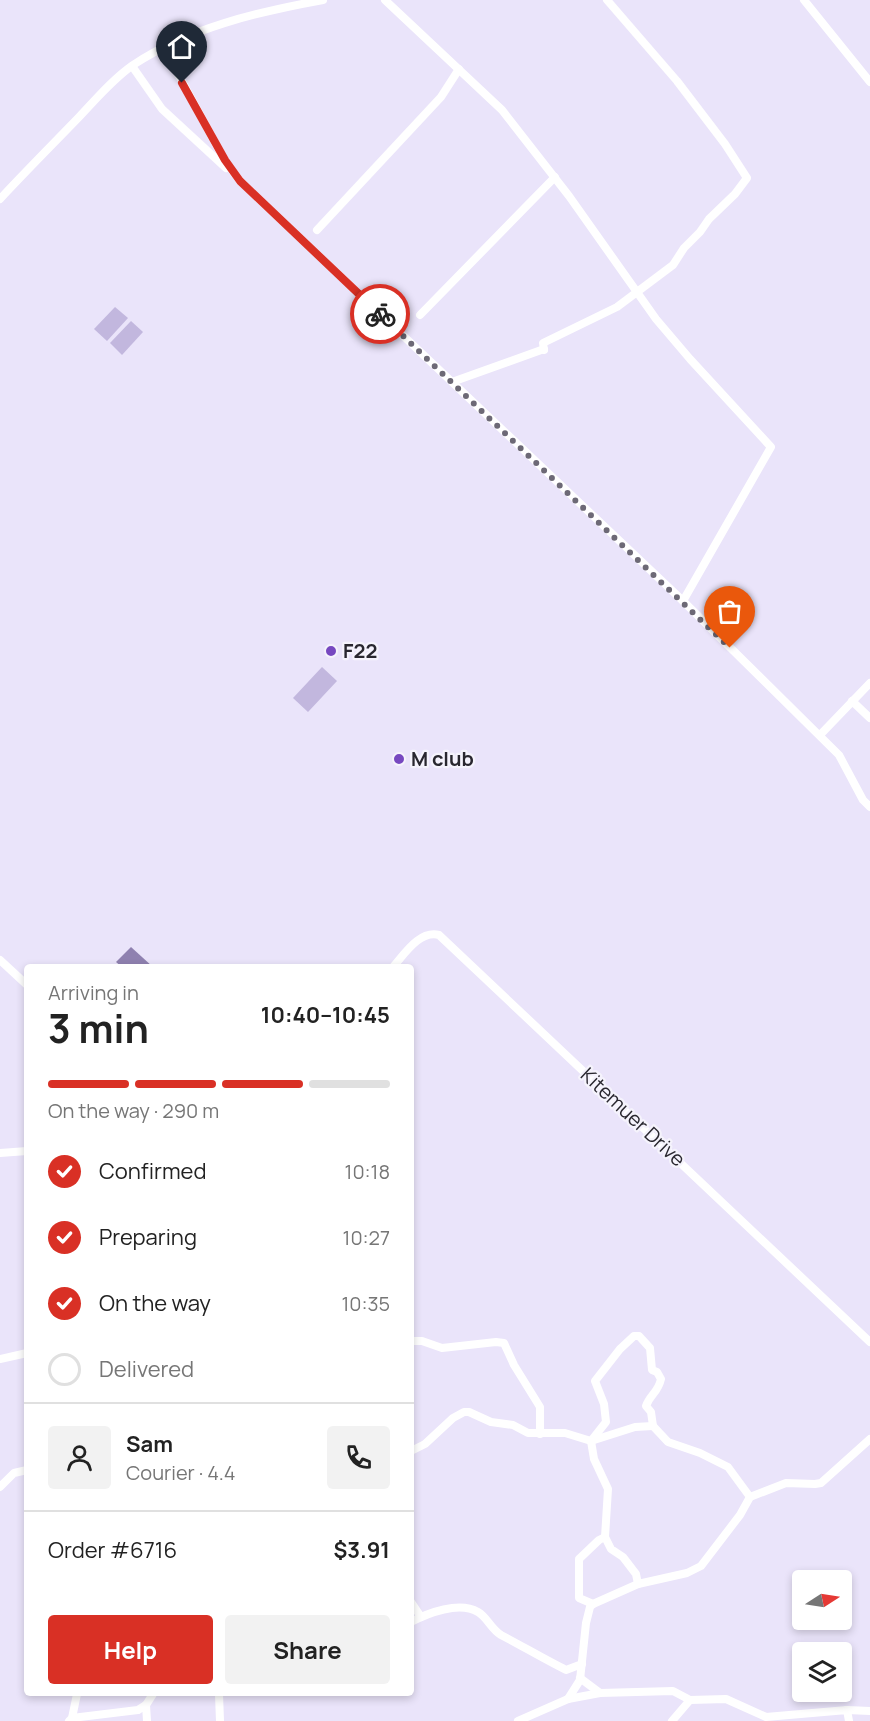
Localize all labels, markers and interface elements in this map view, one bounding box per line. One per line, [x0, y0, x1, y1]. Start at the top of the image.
pin [156, 21, 207, 83]
icon: home [165, 30, 198, 63]
courier [350, 284, 410, 344]
icon: bike [364, 298, 397, 331]
pin [704, 586, 755, 648]
icon: bag [713, 595, 746, 628]
place label: F22 [343, 637, 377, 664]
marker: F22 [324, 644, 338, 658]
place label: M club [411, 745, 474, 772]
marker: M club [392, 752, 406, 766]
text: Arriving in [48, 979, 139, 1006]
text: 10:40–10:45 [261, 1000, 390, 1030]
text: 3 min [48, 1001, 149, 1055]
street label: Kitemuer Drive [575, 1061, 692, 1172]
text: On the way · 290 m [48, 1097, 219, 1124]
icon: check [48, 1155, 81, 1188]
text: Confirmed [99, 1156, 207, 1186]
text: 10:18 [345, 1158, 390, 1185]
icon: check [48, 1221, 81, 1254]
text: Preparing [99, 1222, 197, 1252]
text: 10:27 [343, 1224, 390, 1251]
icon: check [48, 1287, 81, 1320]
text: On the way [99, 1288, 211, 1318]
text: 10:35 [341, 1290, 390, 1317]
text: Delivered [99, 1354, 194, 1384]
button: person [48, 1426, 111, 1489]
button: phone [327, 1426, 390, 1489]
text: Sam [126, 1429, 173, 1459]
text: Courier · 4.4 [126, 1459, 236, 1486]
text: Order #6716 [48, 1535, 177, 1565]
text: $3.91 [333, 1535, 390, 1565]
north arrow [792, 1570, 852, 1630]
map controls [792, 1570, 852, 1702]
button: Help [48, 1615, 213, 1684]
button: Share [225, 1615, 390, 1684]
button: layers [792, 1642, 852, 1702]

